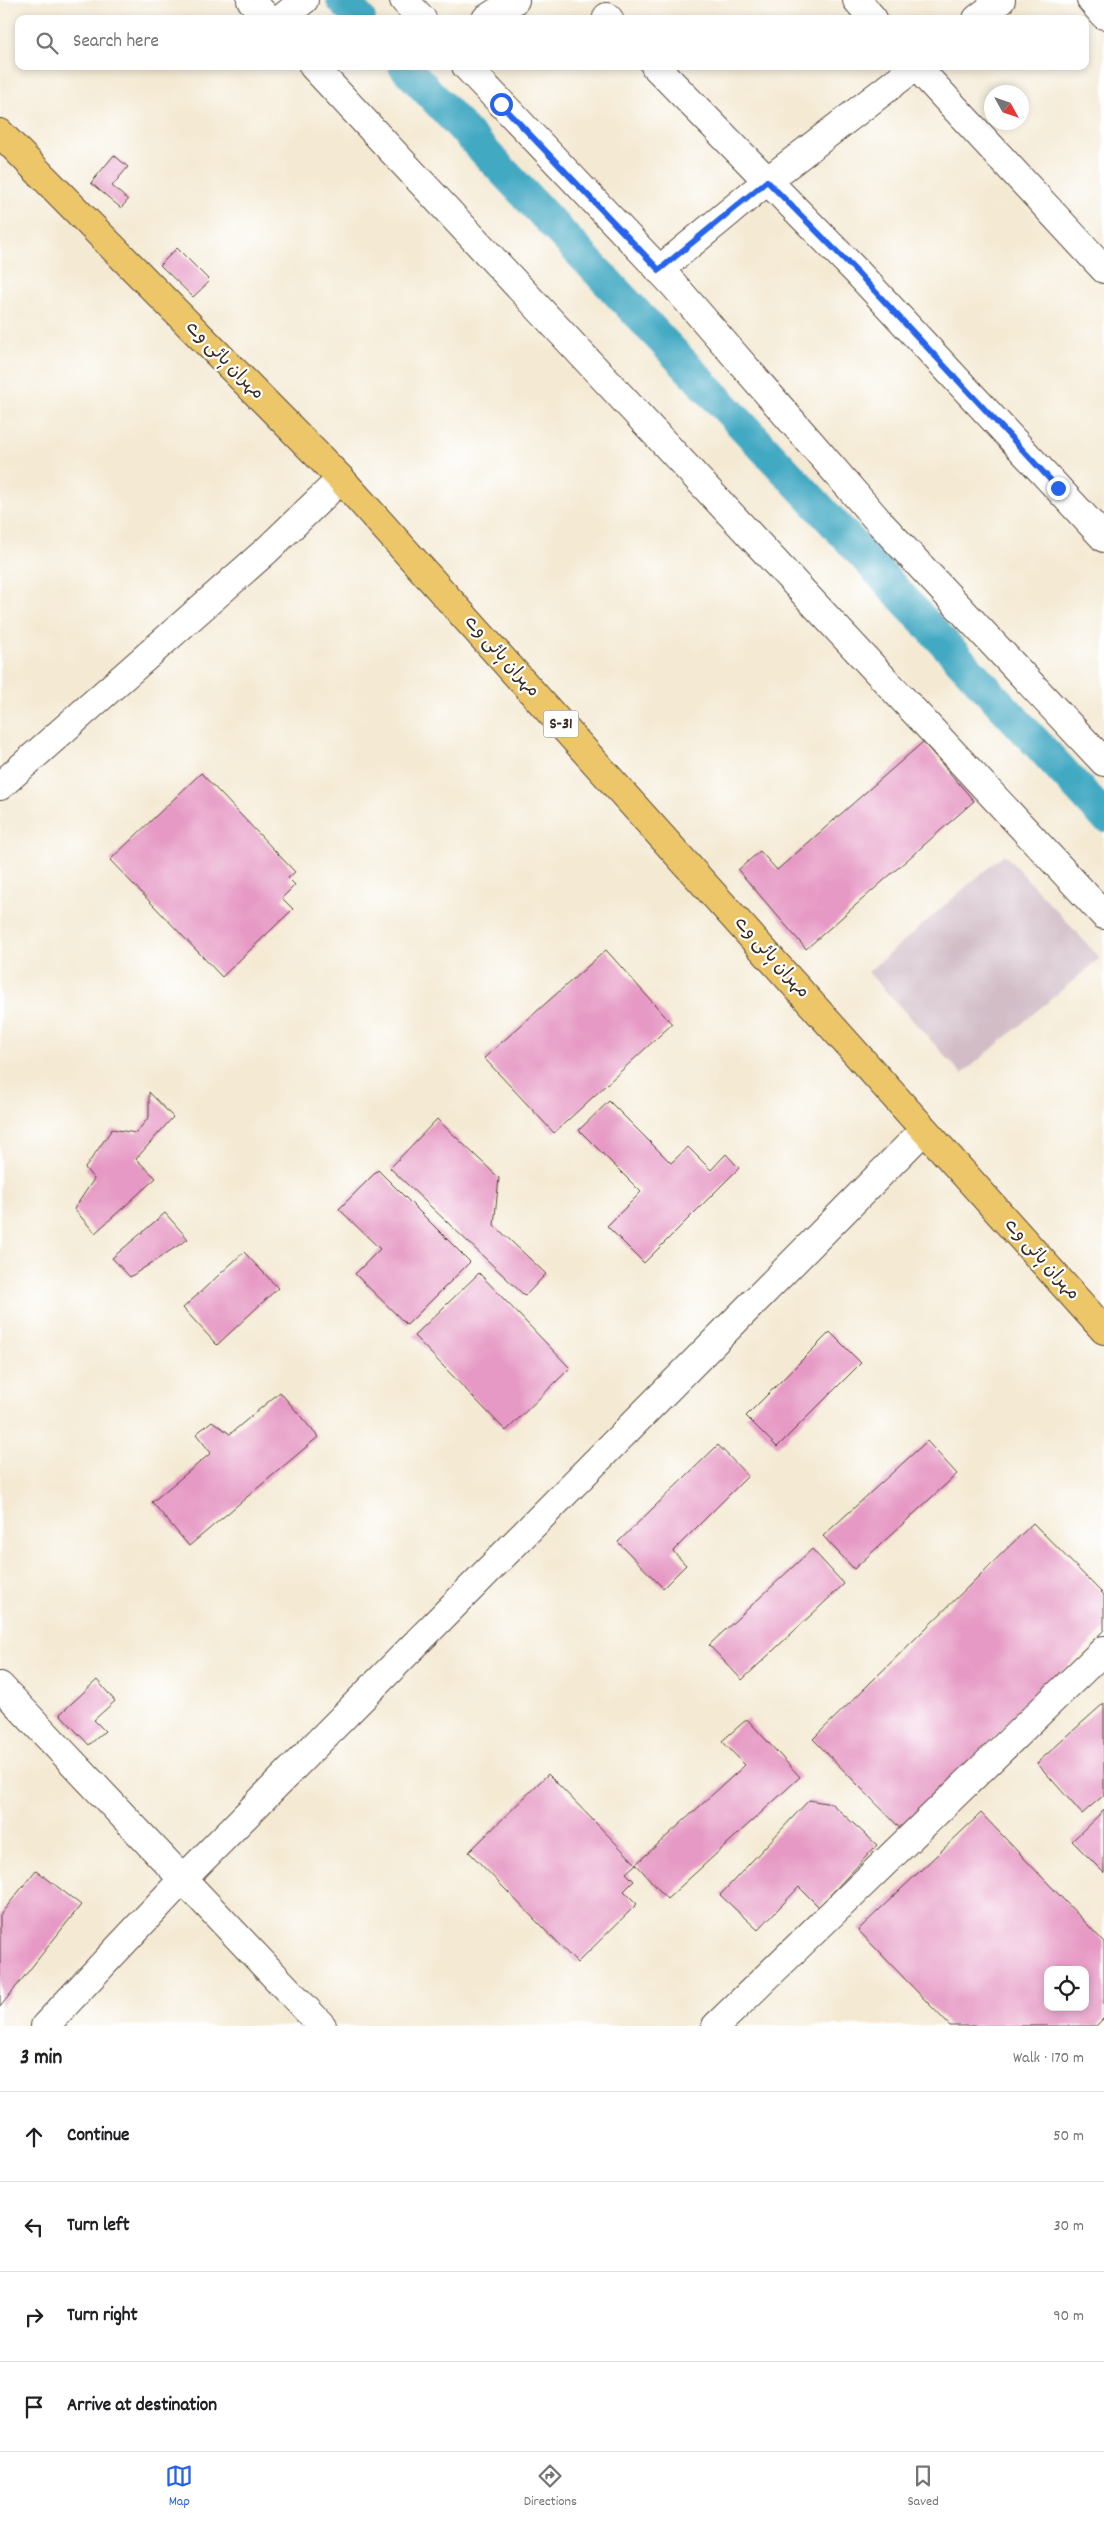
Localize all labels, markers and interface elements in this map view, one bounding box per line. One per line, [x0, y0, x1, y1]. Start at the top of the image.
search box [15, 15, 1089, 70]
icon: search [33, 29, 61, 57]
text: Search here [73, 29, 159, 56]
north arrow [984, 85, 1029, 130]
route start [490, 93, 513, 116]
street label: مہران ہائی وے [179, 316, 269, 406]
route end [1047, 477, 1070, 500]
street label: مہران ہائی وے [457, 611, 545, 703]
road number: S-31 [544, 711, 578, 738]
street label: مہران ہائی وے [727, 912, 815, 1004]
street label: مہران ہائی وے [997, 1214, 1085, 1306]
map controls [1044, 1966, 1089, 2011]
button: locate [1044, 1966, 1089, 2011]
text: 3 min [20, 2044, 62, 2074]
text: Walk · 170 m [1013, 2047, 1084, 2070]
icon: ahead [20, 2123, 48, 2151]
text: Continue [67, 2123, 129, 2150]
text: 50 m [1053, 2125, 1084, 2148]
icon: left [20, 2213, 48, 2241]
text: Turn left [67, 2213, 130, 2240]
text: 30 m [1054, 2215, 1084, 2238]
icon: right [20, 2303, 48, 2331]
text: Turn right [67, 2303, 138, 2330]
text: 90 m [1053, 2305, 1084, 2328]
icon: arrive [20, 2393, 48, 2421]
text: Arrive at destination [67, 2393, 217, 2420]
tab: Map [165, 2462, 193, 2512]
tab: Directions [524, 2462, 577, 2512]
tab: Saved [907, 2462, 939, 2512]

